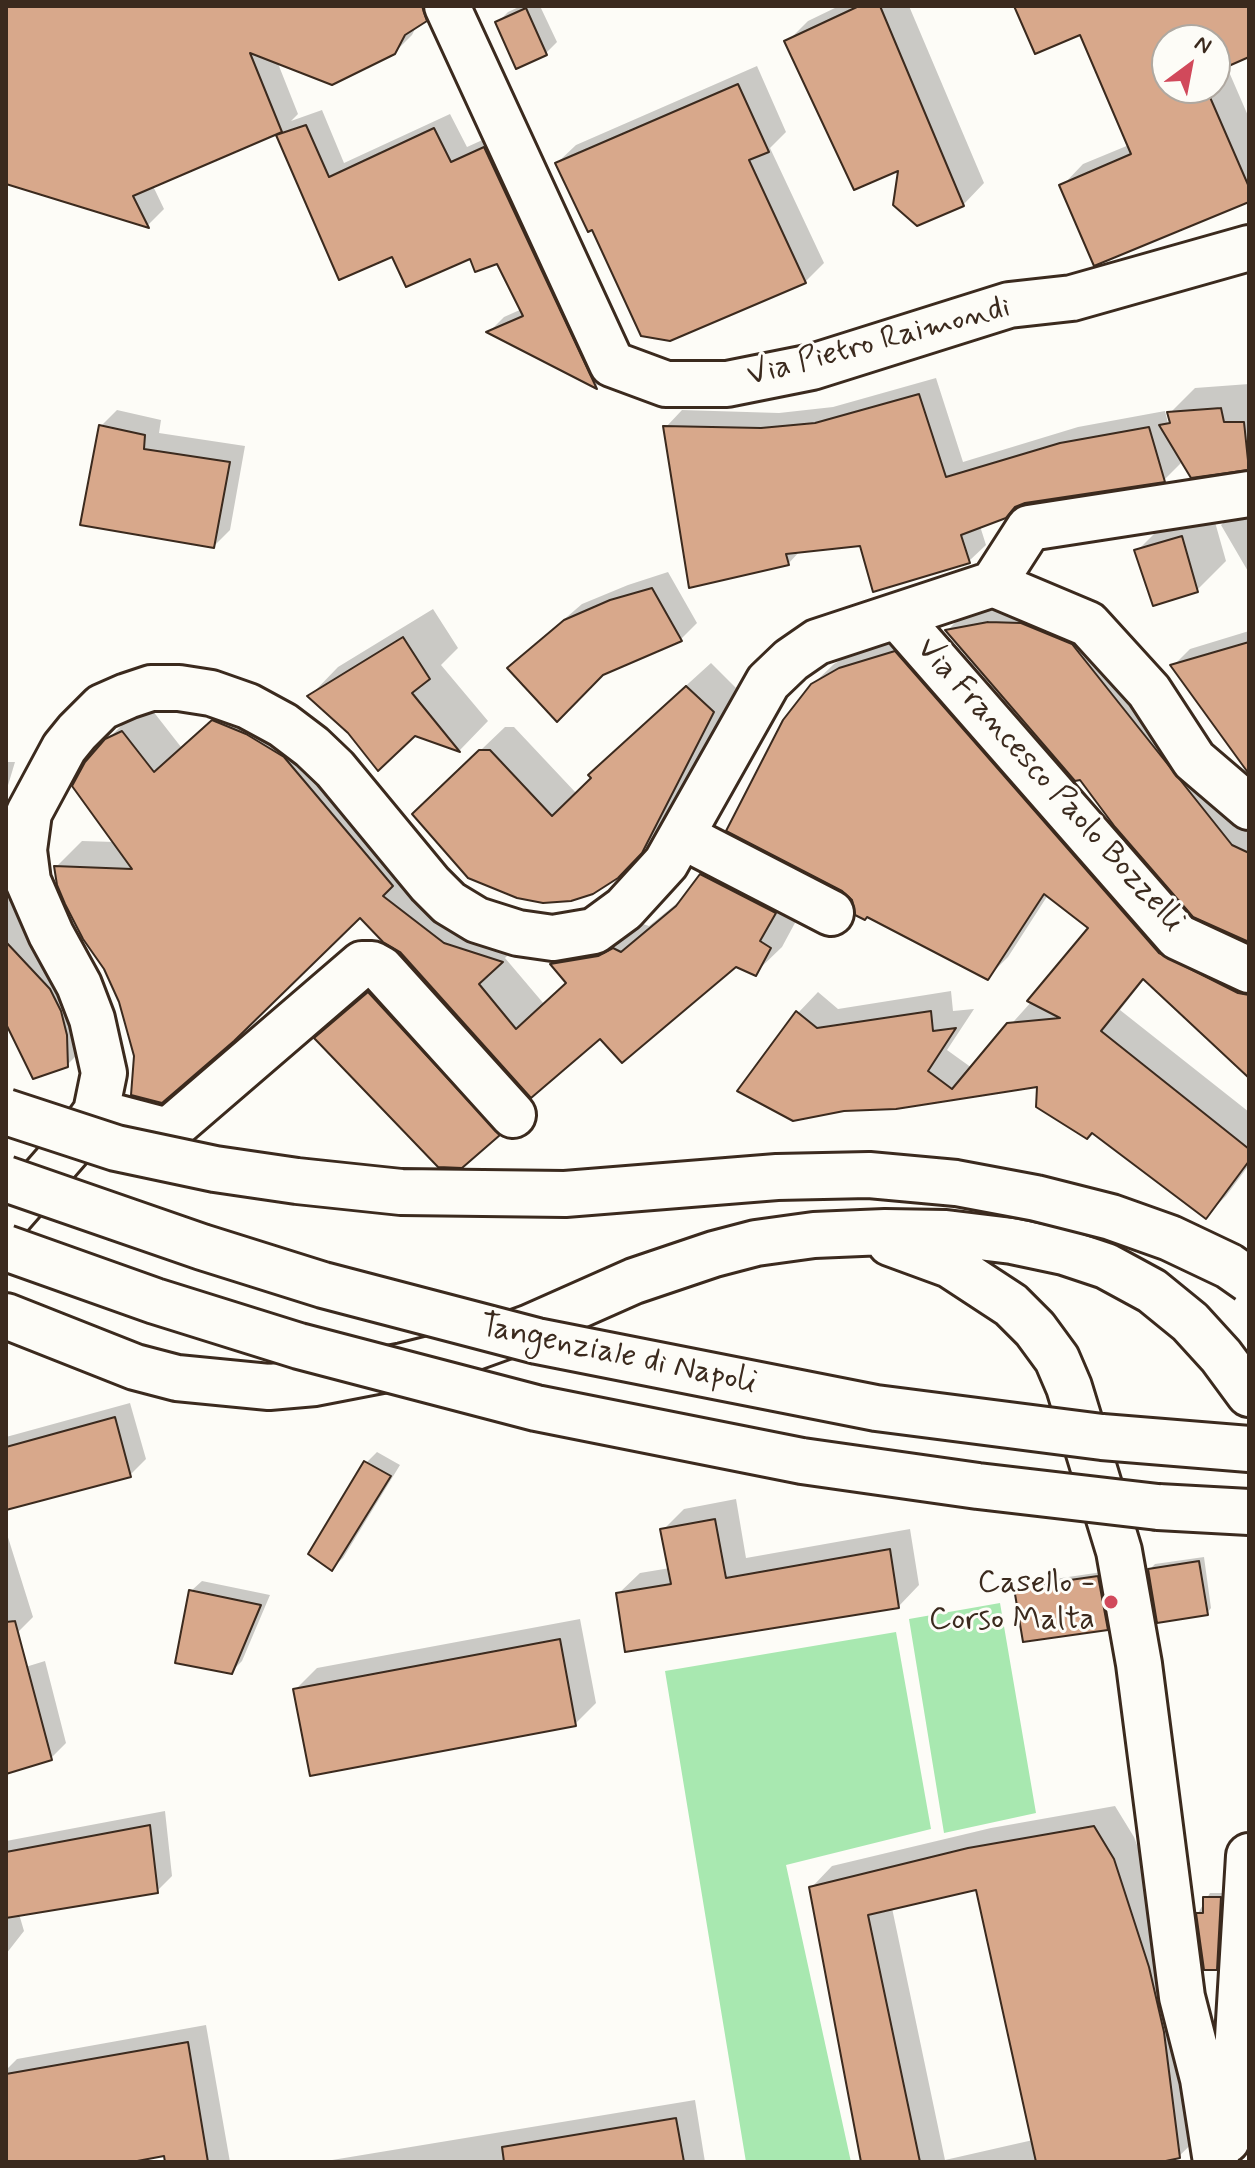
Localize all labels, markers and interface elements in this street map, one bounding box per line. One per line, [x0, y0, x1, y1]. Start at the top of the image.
north arrow [1151, 24, 1231, 104]
text: N [1189, 30, 1216, 61]
street label: Via Pietro Raimondi [743, 289, 1015, 397]
street label: Via Francesco Paolo Bozzelli [907, 631, 1191, 941]
street label: Tangenziale di Napoli [476, 1308, 760, 1404]
place label: Casello - Corso Malta [929, 1565, 1095, 1640]
marker: Casello - Corso Malta [1102, 1593, 1120, 1611]

